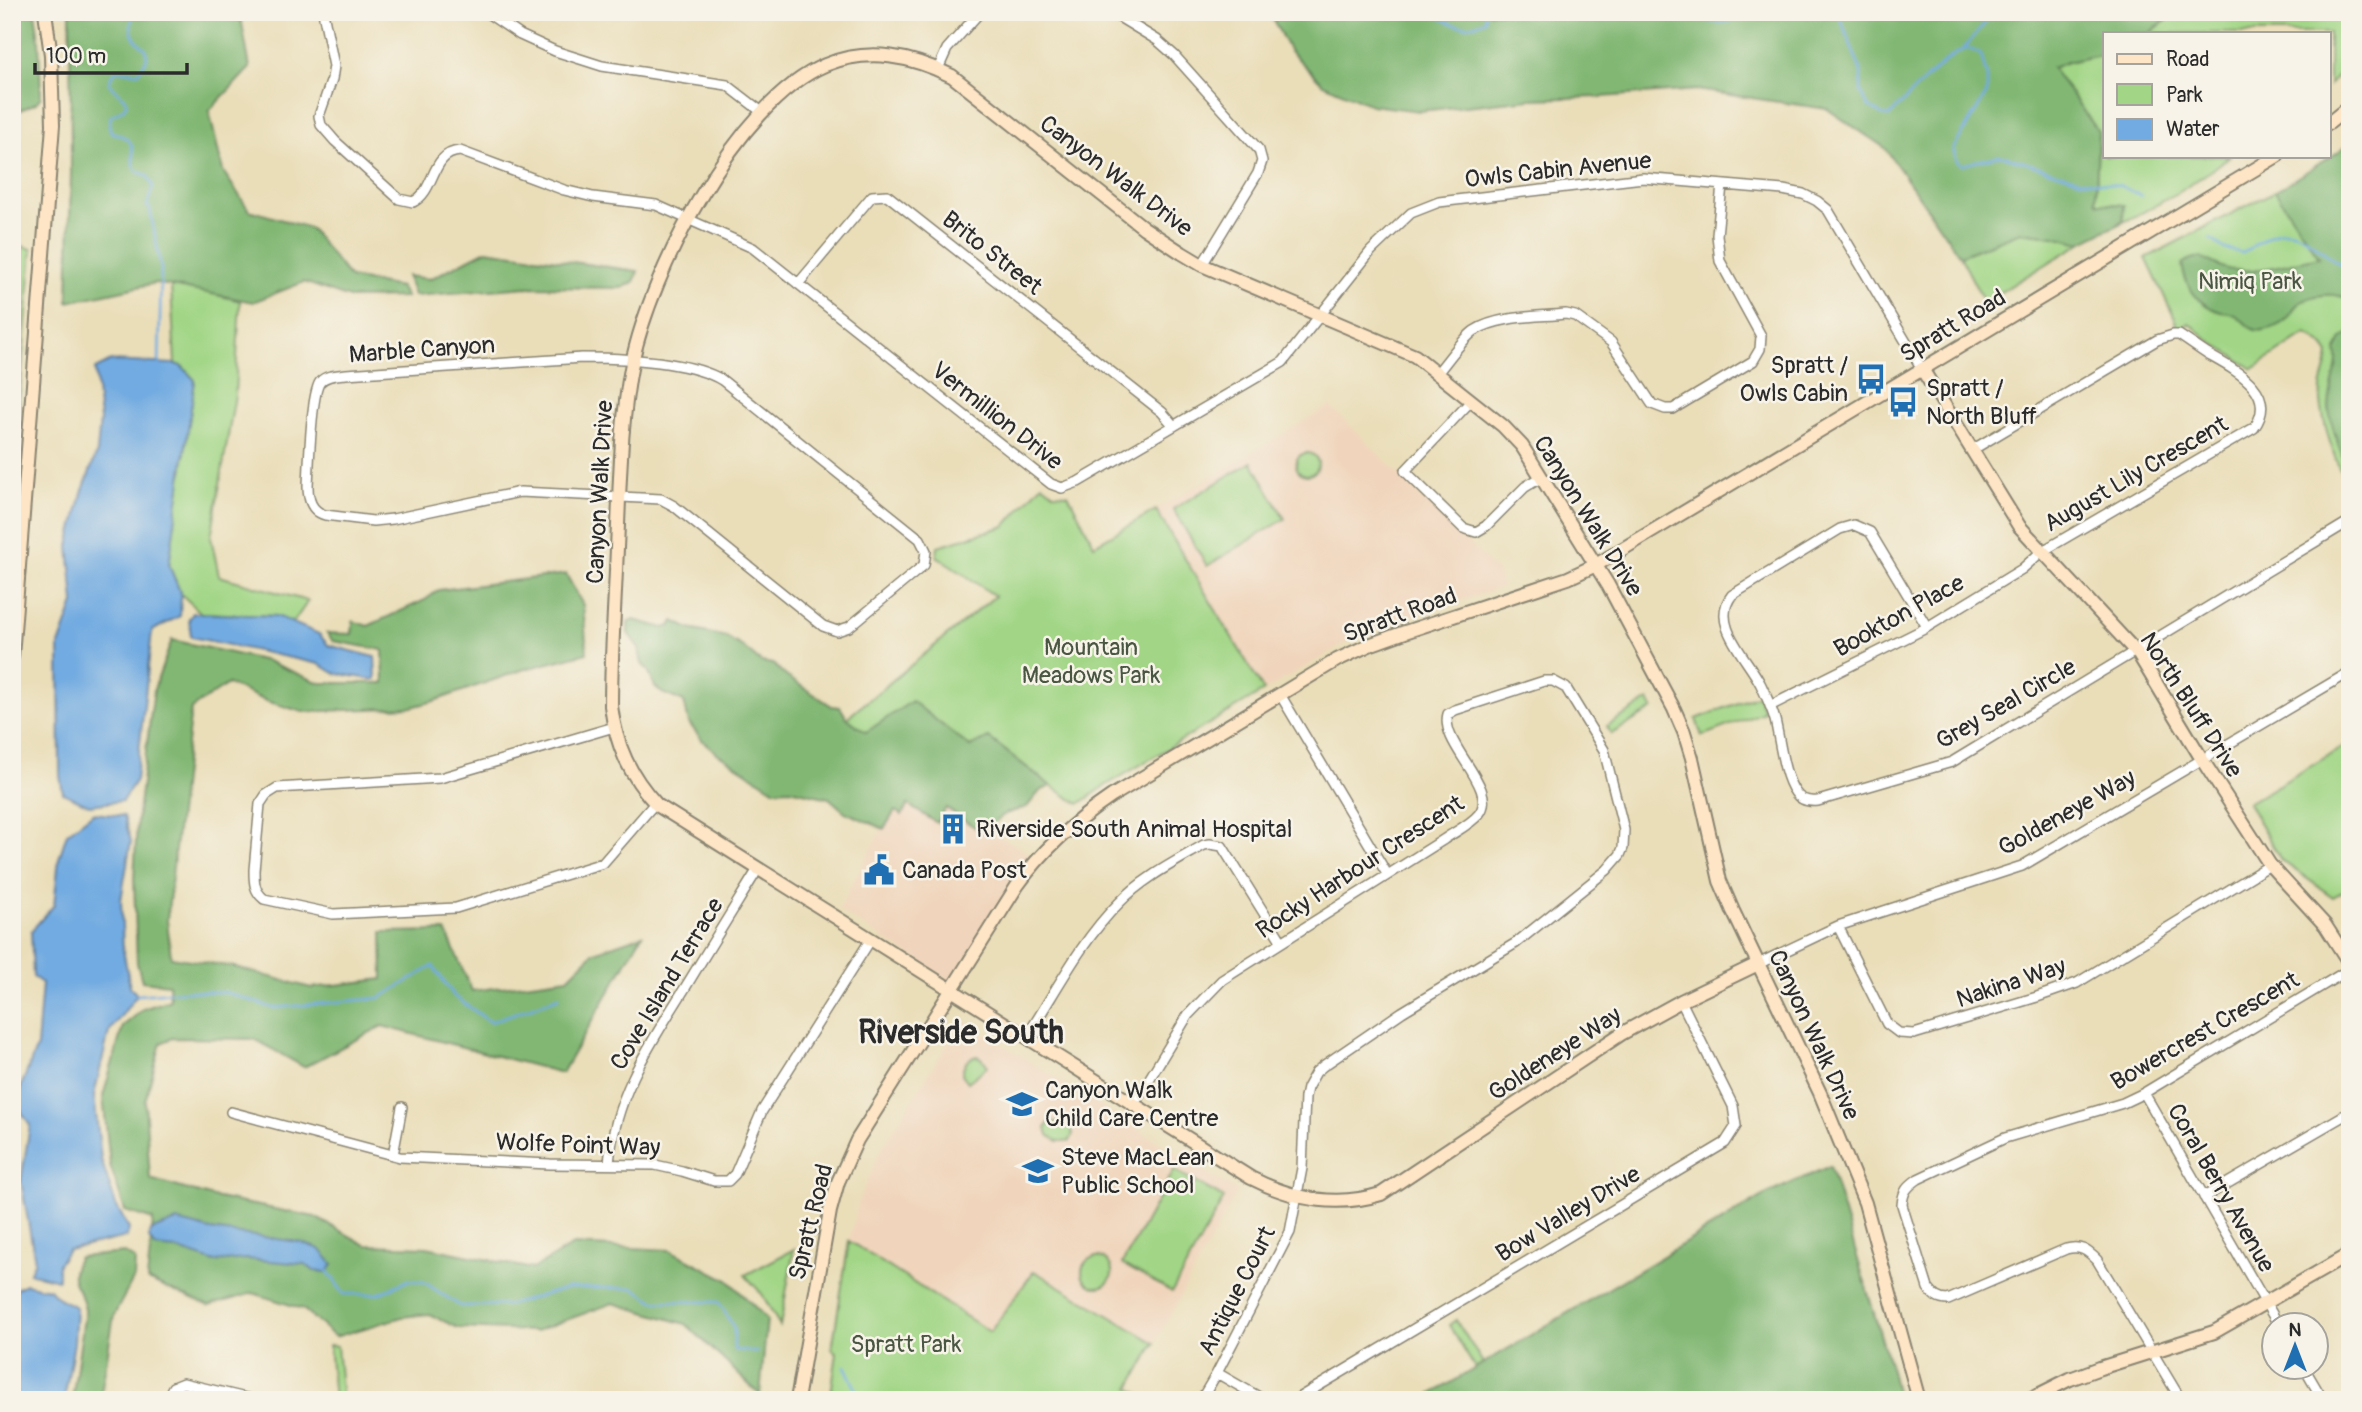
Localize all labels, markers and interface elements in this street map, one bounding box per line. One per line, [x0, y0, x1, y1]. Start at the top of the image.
scale bar [35, 32, 187, 76]
legend [2103, 32, 2330, 158]
text: 100 m [46, 43, 106, 70]
text: Road [2166, 46, 2210, 73]
text: Park [2166, 82, 2203, 109]
street label: Canyon Walk Drive [1034, 109, 1198, 243]
text: Water [2166, 116, 2220, 143]
street label: Owls Cabin Avenue [1463, 146, 1653, 194]
street label: Brito Street [936, 205, 1048, 301]
park label: Nimiq Park [2198, 267, 2302, 296]
street label: Spratt Road [1895, 283, 2011, 369]
street label: Marble Canyon [348, 330, 496, 370]
place label: Spratt / Owls Cabin [1740, 351, 1848, 408]
street label: Vermillion Drive [926, 356, 1069, 476]
bus stop icon: Spratt / Owls Cabin [1854, 362, 1888, 396]
place label: Spratt / North Bluff [1926, 374, 2037, 431]
bus stop icon: Spratt / North Bluff [1886, 385, 1920, 419]
street label: Canyon Walk Drive [581, 399, 619, 585]
street label: August Lily Crescent [2039, 409, 2233, 538]
street label: Canyon Walk Drive [1527, 430, 1649, 602]
street label: Bookton Place [1829, 568, 1969, 664]
street label: Spratt Road [1339, 581, 1461, 649]
street label: North Bluff Drive [2133, 627, 2249, 783]
park label: Mountain Meadows Park [1022, 633, 1160, 690]
street label: Grey Seal Circle [1931, 652, 2081, 756]
street label: Goldeneye Way [1993, 763, 2141, 863]
street label: Rocky Harbour Crescent [1251, 789, 1470, 945]
building icon: Riverside South Animal Hospital [936, 812, 970, 846]
place label: Riverside South Animal Hospital [976, 815, 1292, 844]
public building icon: Canada Post [862, 853, 896, 887]
place label: Canada Post [902, 856, 1027, 885]
street label: Cove Island Terrace [604, 892, 730, 1075]
street label: Canyon Walk Drive [1762, 946, 1866, 1125]
street label: Nakina Way [1953, 952, 2069, 1014]
street label: Bowercrest Crescent [2106, 965, 2305, 1097]
street label: Goldeneye Way [1483, 1000, 1627, 1108]
district label: Riverside South [858, 1013, 1064, 1053]
place label: Canyon Walk Child Care Centre [1045, 1076, 1219, 1133]
school or university icon: Canyon Walk Child Care Centre [1005, 1087, 1039, 1121]
street label: Coral Berry Avenue [2161, 1098, 2281, 1278]
street label: Wolfe Point Way [495, 1128, 661, 1162]
place label: Steve MacLean Public School [1061, 1143, 1214, 1200]
school or university icon: Steve MacLean Public School [1021, 1154, 1055, 1188]
street label: Bow Valley Drive [1491, 1159, 1646, 1268]
street label: Spratt Road [783, 1161, 839, 1283]
street label: Antique Court [1192, 1221, 1282, 1360]
north arrow [2260, 1310, 2330, 1380]
text: N [2289, 1318, 2302, 1342]
park label: Spratt Park [851, 1330, 961, 1359]

